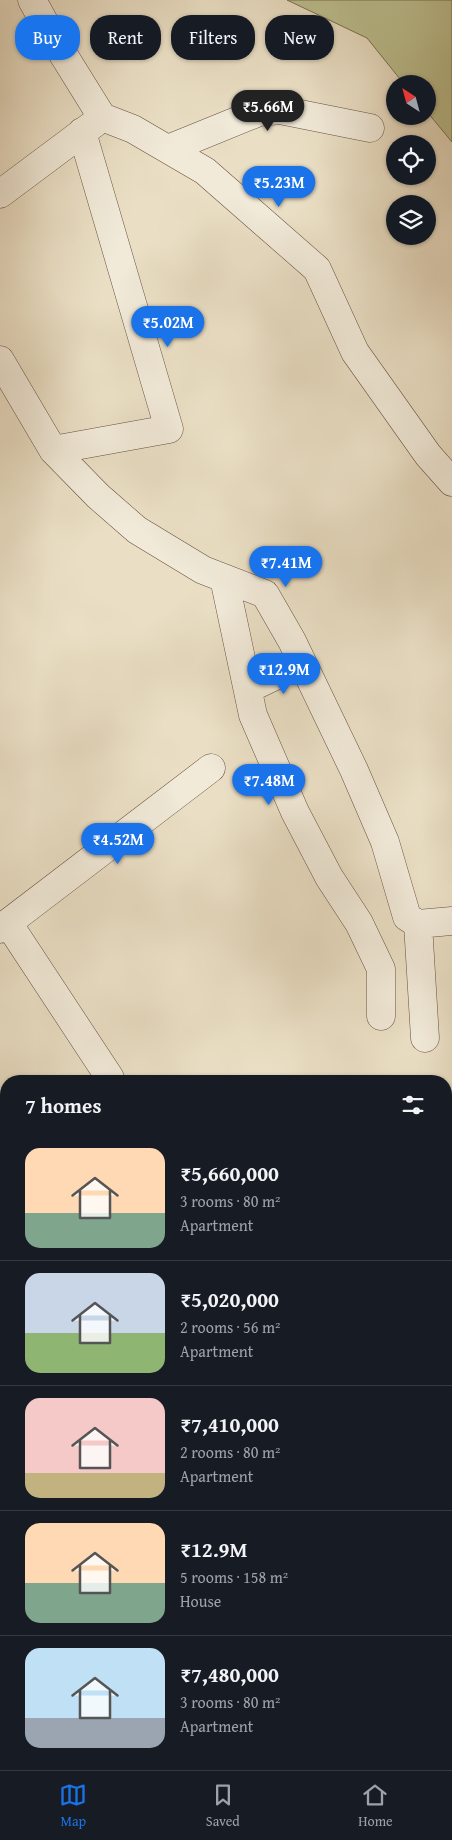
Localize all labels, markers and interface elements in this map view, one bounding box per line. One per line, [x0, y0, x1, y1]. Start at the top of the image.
chip: Buy [15, 15, 80, 60]
chip: Rent [90, 15, 161, 60]
chip: Filters [171, 15, 255, 60]
chip: New [265, 15, 334, 60]
north arrow [386, 75, 436, 125]
map controls [386, 75, 436, 245]
pin: ₹5.66M [227, 90, 309, 132]
text: ₹5.66M [242, 94, 294, 118]
button: locate [386, 135, 436, 185]
pin: ₹5.23M [238, 166, 320, 208]
text: ₹5.23M [253, 170, 305, 194]
button: layers [386, 195, 436, 245]
pin: ₹5.02M [127, 306, 209, 348]
text: ₹5.02M [142, 310, 194, 334]
pin: ₹7.41M [245, 546, 327, 588]
text: ₹7.41M [260, 550, 312, 574]
pin: ₹12.9M [243, 652, 325, 695]
text: ₹12.9M [258, 657, 310, 681]
pin: ₹7.48M [228, 764, 310, 806]
text: ₹7.48M [243, 768, 295, 792]
pin: ₹4.52M [77, 822, 159, 865]
text: ₹4.52M [92, 827, 144, 851]
text: 7 homes [25, 1090, 101, 1121]
icon: filters [399, 1091, 427, 1119]
text: ₹5,660,000 [180, 1158, 279, 1189]
icon: home [65, 1168, 125, 1228]
text: 3 rooms · 80 m² [180, 1189, 280, 1213]
text: Apartment [180, 1213, 253, 1237]
text: ₹5,020,000 [180, 1284, 279, 1315]
icon: home [65, 1293, 125, 1353]
text: 2 rooms · 56 m² [180, 1315, 280, 1339]
text: Apartment [180, 1339, 253, 1363]
text: ₹7,410,000 [180, 1409, 279, 1440]
icon: home [65, 1418, 125, 1478]
text: 2 rooms · 80 m² [180, 1440, 280, 1464]
text: Apartment [180, 1464, 253, 1488]
text: ₹12.9M [180, 1534, 248, 1565]
icon: home [65, 1543, 125, 1603]
text: 5 rooms · 158 m² [180, 1565, 288, 1589]
text: House [180, 1589, 221, 1613]
text: ₹7,480,000 [180, 1659, 279, 1690]
icon: home [65, 1668, 125, 1728]
text: 3 rooms · 80 m² [180, 1690, 280, 1714]
text: Apartment [180, 1714, 253, 1738]
tab: Map [59, 1781, 87, 1831]
tab: Saved [206, 1781, 240, 1831]
tab: Home [358, 1781, 393, 1831]

